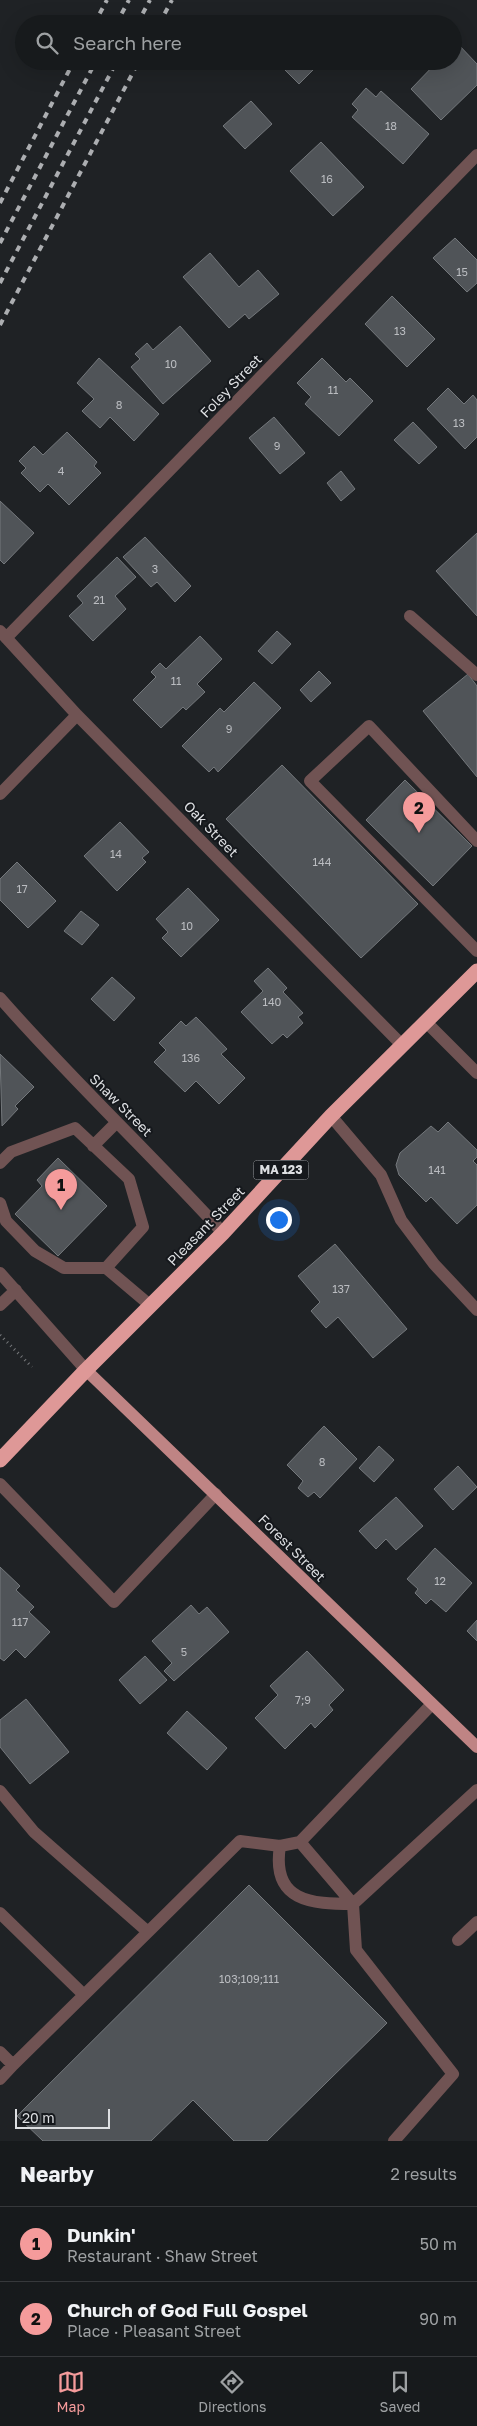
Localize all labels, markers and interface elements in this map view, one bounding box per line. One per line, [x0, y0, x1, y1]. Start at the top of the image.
search box [15, 15, 462, 70]
icon: search [33, 29, 61, 57]
text: Search here [73, 31, 182, 54]
house number: 18 [385, 119, 397, 132]
house number: 16 [321, 172, 333, 185]
house number: 15 [456, 265, 468, 278]
house number: 13 [394, 324, 406, 337]
street label: Foley Street [196, 350, 265, 421]
house number: 10 [165, 357, 177, 370]
house number: 11 [328, 383, 338, 396]
house number: 8 [116, 398, 123, 411]
house number: 13 [453, 416, 465, 429]
house number: 9 [274, 439, 280, 452]
house number: 4 [58, 464, 65, 477]
house number: 3 [152, 562, 158, 575]
house number: 21 [93, 593, 105, 606]
house number: 11 [171, 674, 181, 687]
house number: 9 [226, 722, 232, 735]
pin: 2 [403, 792, 435, 833]
street label: Oak Street [181, 797, 242, 860]
house number: 14 [110, 847, 122, 860]
house number: 144 [313, 855, 332, 868]
house number: 17 [16, 882, 28, 895]
house number: 10 [181, 919, 193, 932]
house number: 140 [263, 995, 282, 1008]
house number: 136 [182, 1051, 201, 1064]
street label: Shaw Street [86, 1070, 156, 1140]
road number: MA 123 [254, 1160, 308, 1180]
house number: 141 [428, 1163, 446, 1176]
pin: 1 [45, 1169, 77, 1210]
street label: Pleasant Street [163, 1182, 248, 1269]
your location [266, 1207, 292, 1233]
house number: 137 [332, 1282, 350, 1295]
house number: 8 [319, 1455, 326, 1468]
street label: Forest Street [255, 1511, 329, 1585]
house number: 12 [434, 1574, 446, 1587]
house number: 117 [12, 1615, 28, 1628]
house number: 5 [181, 1645, 187, 1658]
house number: 7;9 [295, 1693, 311, 1706]
house number: 103;109;111 [219, 1972, 279, 1985]
scale bar [15, 2106, 110, 2129]
text: 20 m [22, 2109, 55, 2126]
text: Nearby [20, 2161, 94, 2187]
text: 2 results [391, 2164, 457, 2184]
text: Dunkin' [67, 2223, 136, 2246]
text: 1 [32, 2234, 40, 2254]
text: 50 m [420, 2234, 457, 2254]
text: Restaurant · Shaw Street [67, 2246, 258, 2266]
text: Church of God Full Gospel [67, 2298, 308, 2321]
text: 2 [31, 2309, 41, 2329]
text: 90 m [419, 2309, 457, 2329]
text: Place · Pleasant Street [67, 2321, 241, 2341]
tab: Map [57, 2368, 85, 2415]
tab: Directions [198, 2368, 267, 2415]
tab: Saved [380, 2368, 420, 2415]

